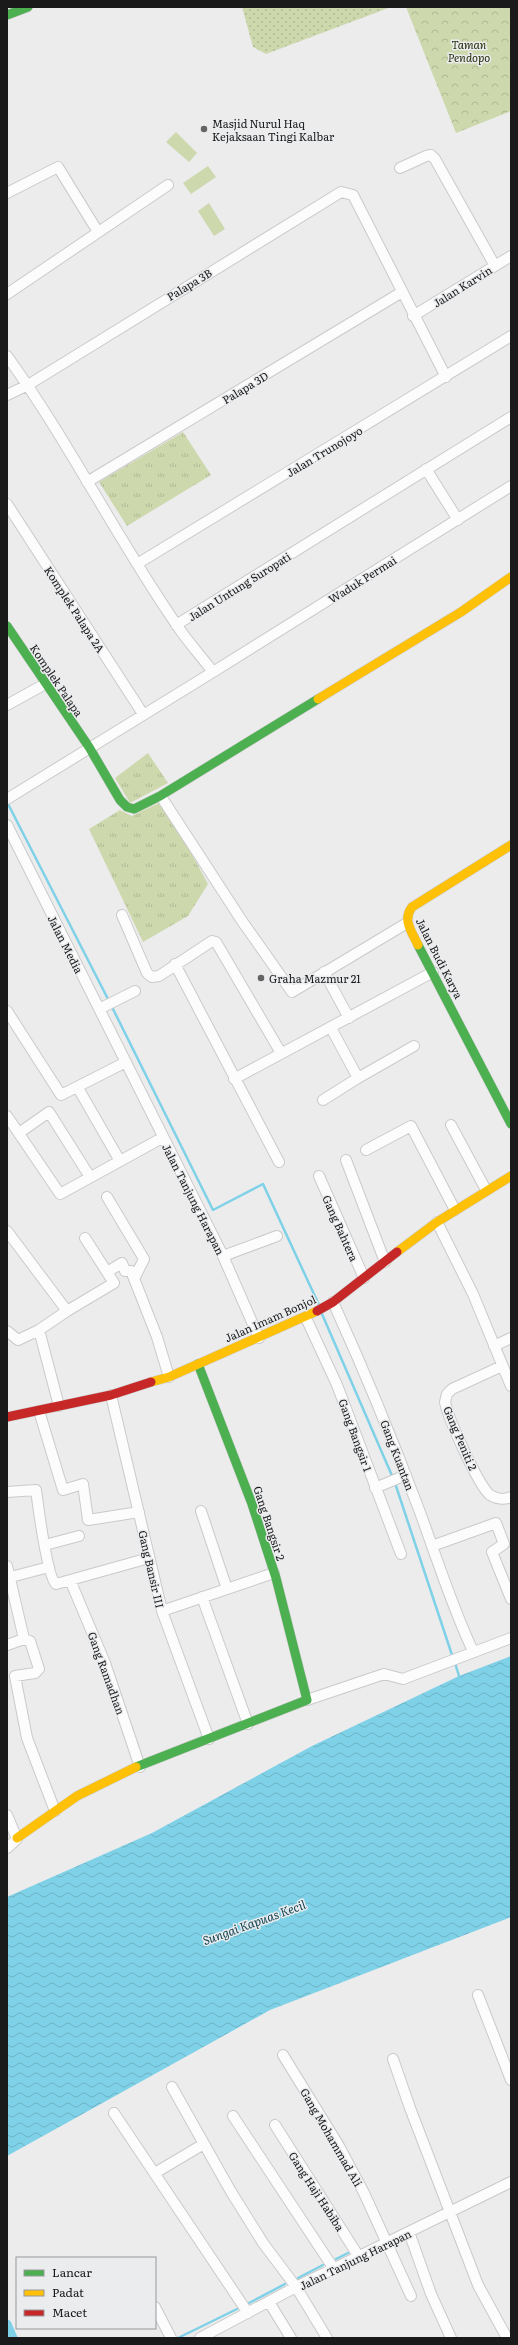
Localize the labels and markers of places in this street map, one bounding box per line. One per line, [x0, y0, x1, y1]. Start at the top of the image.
place label: Masjid Nurul Haq Kejaksaan Tingi Kalbar [212, 115, 335, 144]
marker: Masjid Nurul Haq Kejaksaan Tingi Kalbar [199, 124, 209, 134]
place label: Graha Mazmur 21 [269, 970, 361, 986]
marker: Graha Mazmur 21 [256, 973, 266, 983]

